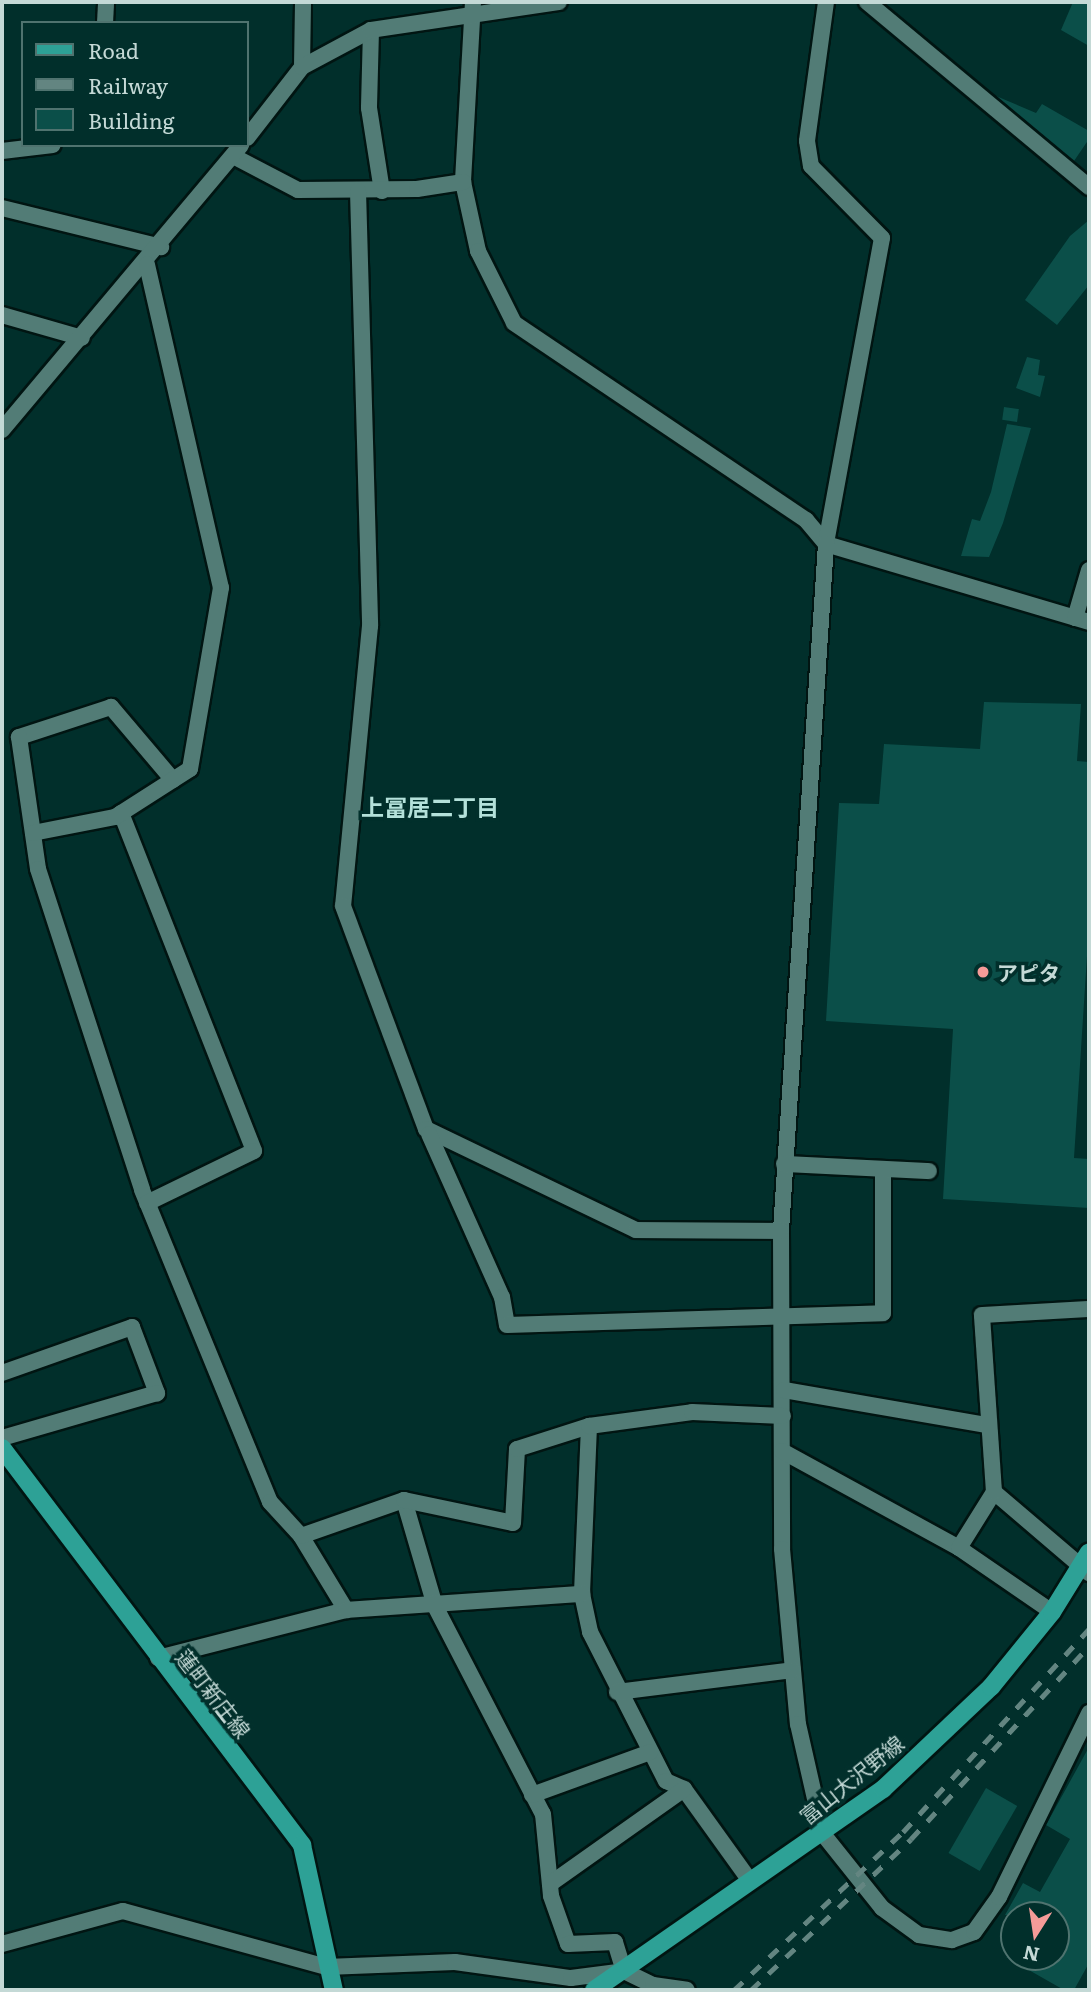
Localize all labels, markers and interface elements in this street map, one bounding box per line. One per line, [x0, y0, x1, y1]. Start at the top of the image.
legend [21, 21, 248, 147]
text: Road [88, 34, 139, 65]
text: Railway [88, 69, 168, 100]
text: Building [88, 104, 174, 135]
district label: 上冨居二丁目 [361, 792, 499, 820]
place label: アピタ [997, 959, 1060, 985]
marker: アピタ [975, 964, 991, 980]
street label: 蓮町新庄線 [172, 1644, 256, 1742]
street label: 富山大沢野線 [794, 1730, 908, 1828]
north arrow [1000, 1901, 1070, 1971]
text: N [1020, 1939, 1042, 1970]

